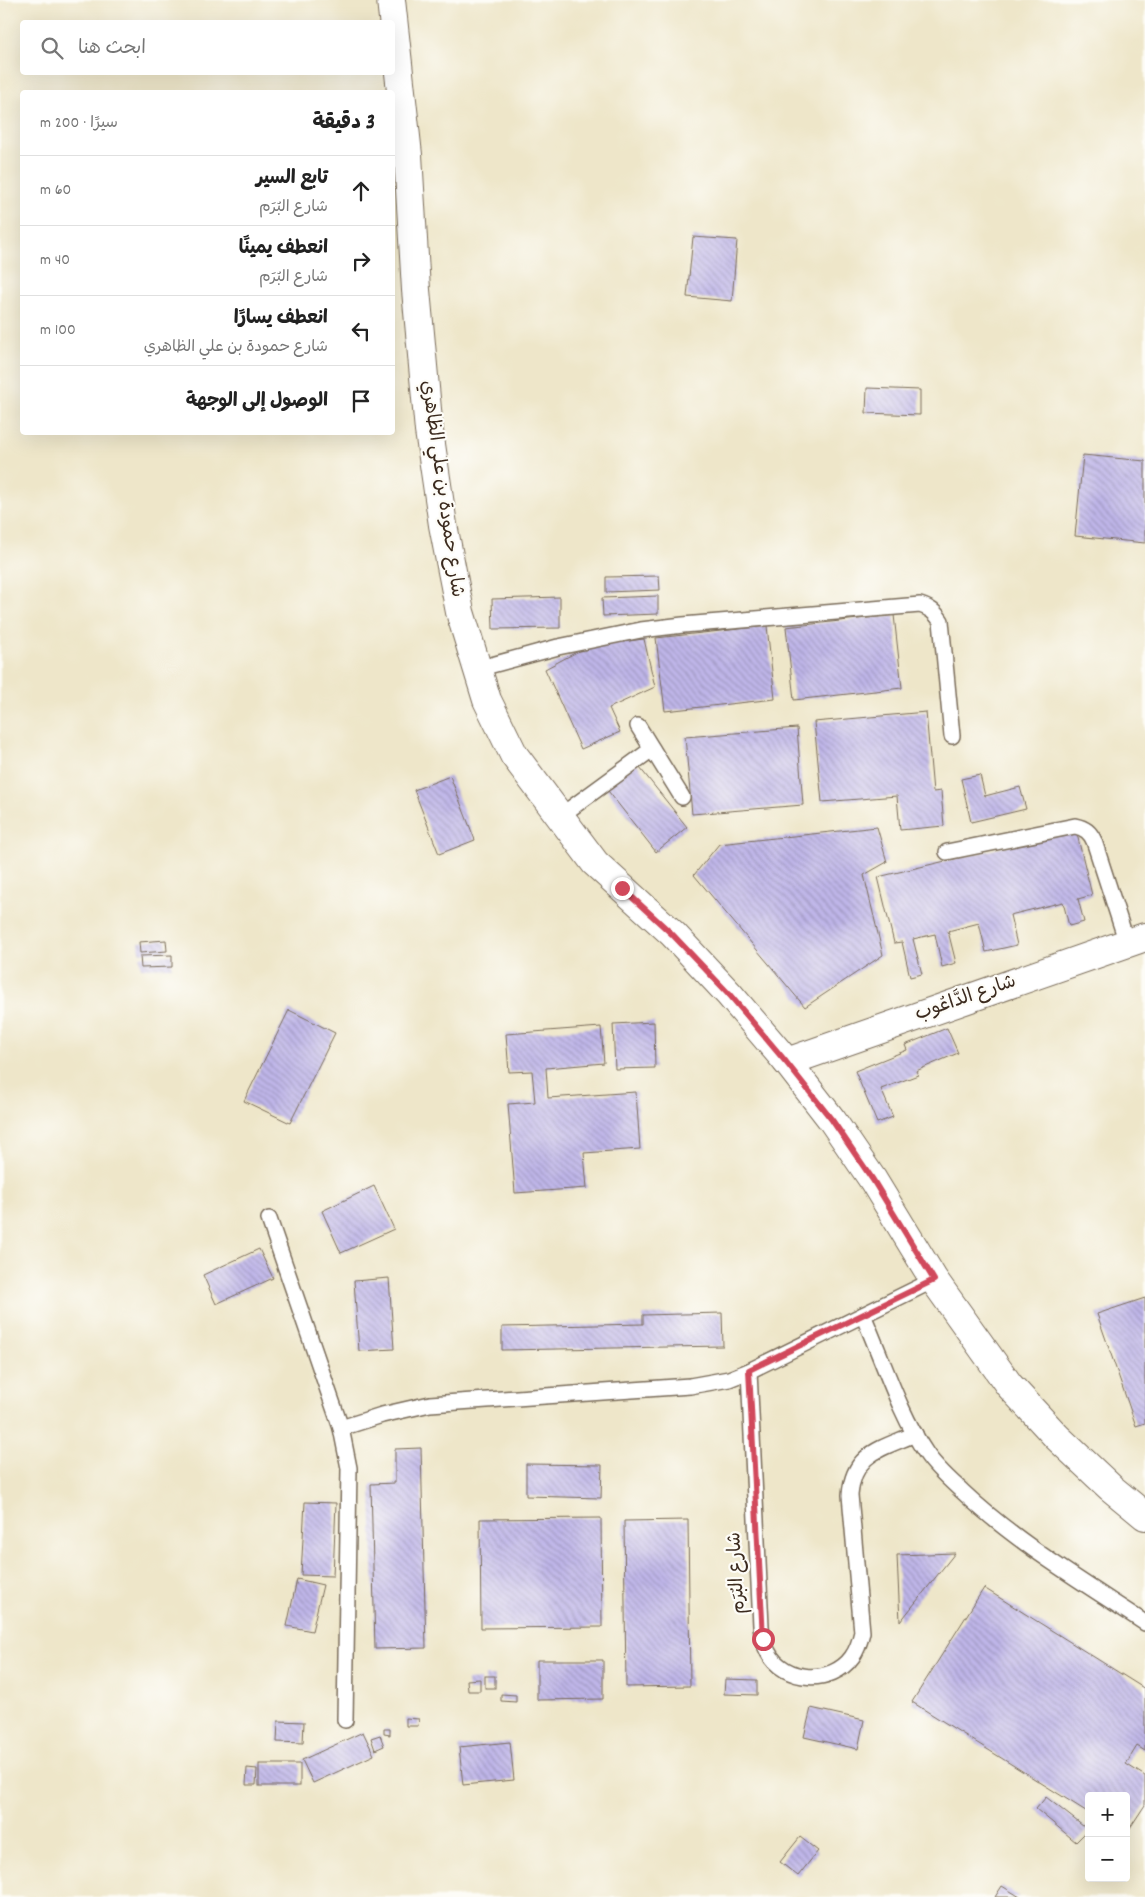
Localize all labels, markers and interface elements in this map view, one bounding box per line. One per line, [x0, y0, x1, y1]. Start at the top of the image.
search box [20, 20, 395, 75]
icon: search [38, 34, 66, 62]
text: ابحث هنا [78, 36, 146, 63]
text: 3 دقيقة [312, 109, 375, 139]
text: سيرًا · 200 m [40, 112, 118, 135]
text: تابع السير [256, 166, 328, 193]
icon: ahead [347, 177, 375, 205]
text: 60 m [40, 179, 71, 202]
text: شارع البُرَم [259, 196, 328, 219]
text: انعطف يمينًا [239, 236, 328, 263]
icon: right [347, 247, 375, 275]
text: 40 m [40, 249, 70, 272]
text: شارع البُرَم [259, 266, 328, 289]
text: انعطف يسارًا [234, 306, 328, 333]
icon: left [347, 317, 375, 345]
text: 100 m [40, 319, 76, 342]
text: شارع حمودة بن علي الظاهري [144, 336, 328, 359]
street label: شارع حمودة بن علي الظاهري [412, 379, 470, 599]
icon: arrive [347, 387, 375, 415]
text: الوصول إلى الوجهة [186, 389, 328, 416]
route end [611, 877, 634, 900]
street label: شارع الدَّاعُوب [912, 968, 1020, 1029]
street label: شارع البُرَم [722, 1531, 754, 1615]
route start [752, 1628, 775, 1651]
map controls [1085, 1792, 1130, 1882]
button: + [1085, 1792, 1130, 1837]
button: − [1085, 1837, 1130, 1882]

